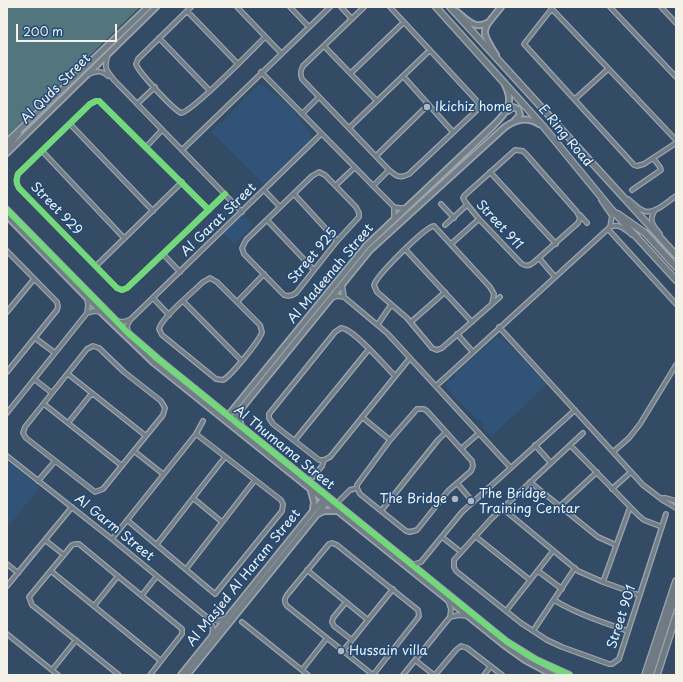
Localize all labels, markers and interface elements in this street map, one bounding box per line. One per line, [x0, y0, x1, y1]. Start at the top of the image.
scale bar [18, 16, 119, 42]
text: 200 m [23, 22, 63, 40]
street label: Al Quds Street [18, 51, 94, 127]
place label: Ikichiz home [435, 99, 512, 115]
marker: Ikichiz home [422, 102, 432, 112]
street label: E Ring Road [535, 102, 595, 170]
street label: Street 929 [27, 179, 85, 239]
street label: Al Garat Street [178, 180, 260, 260]
street label: Street 911 [472, 197, 526, 253]
street label: Al Madeenah Street [285, 221, 377, 327]
street label: Street 925 [285, 225, 341, 287]
street label: Al Thumama Street [231, 403, 337, 493]
place label: The Bridge Training Centar [479, 486, 580, 517]
street label: Al Garm Street [71, 491, 157, 565]
place label: The Bridge [379, 491, 447, 507]
marker: The Bridge [450, 494, 460, 504]
marker: The Bridge Training Centar [466, 496, 476, 506]
street label: Al Masjed Al Haram Street [184, 506, 304, 650]
street label: Street 901 [604, 583, 640, 651]
place label: Hussain villa [349, 643, 428, 659]
marker: Hussain villa [336, 646, 346, 656]

